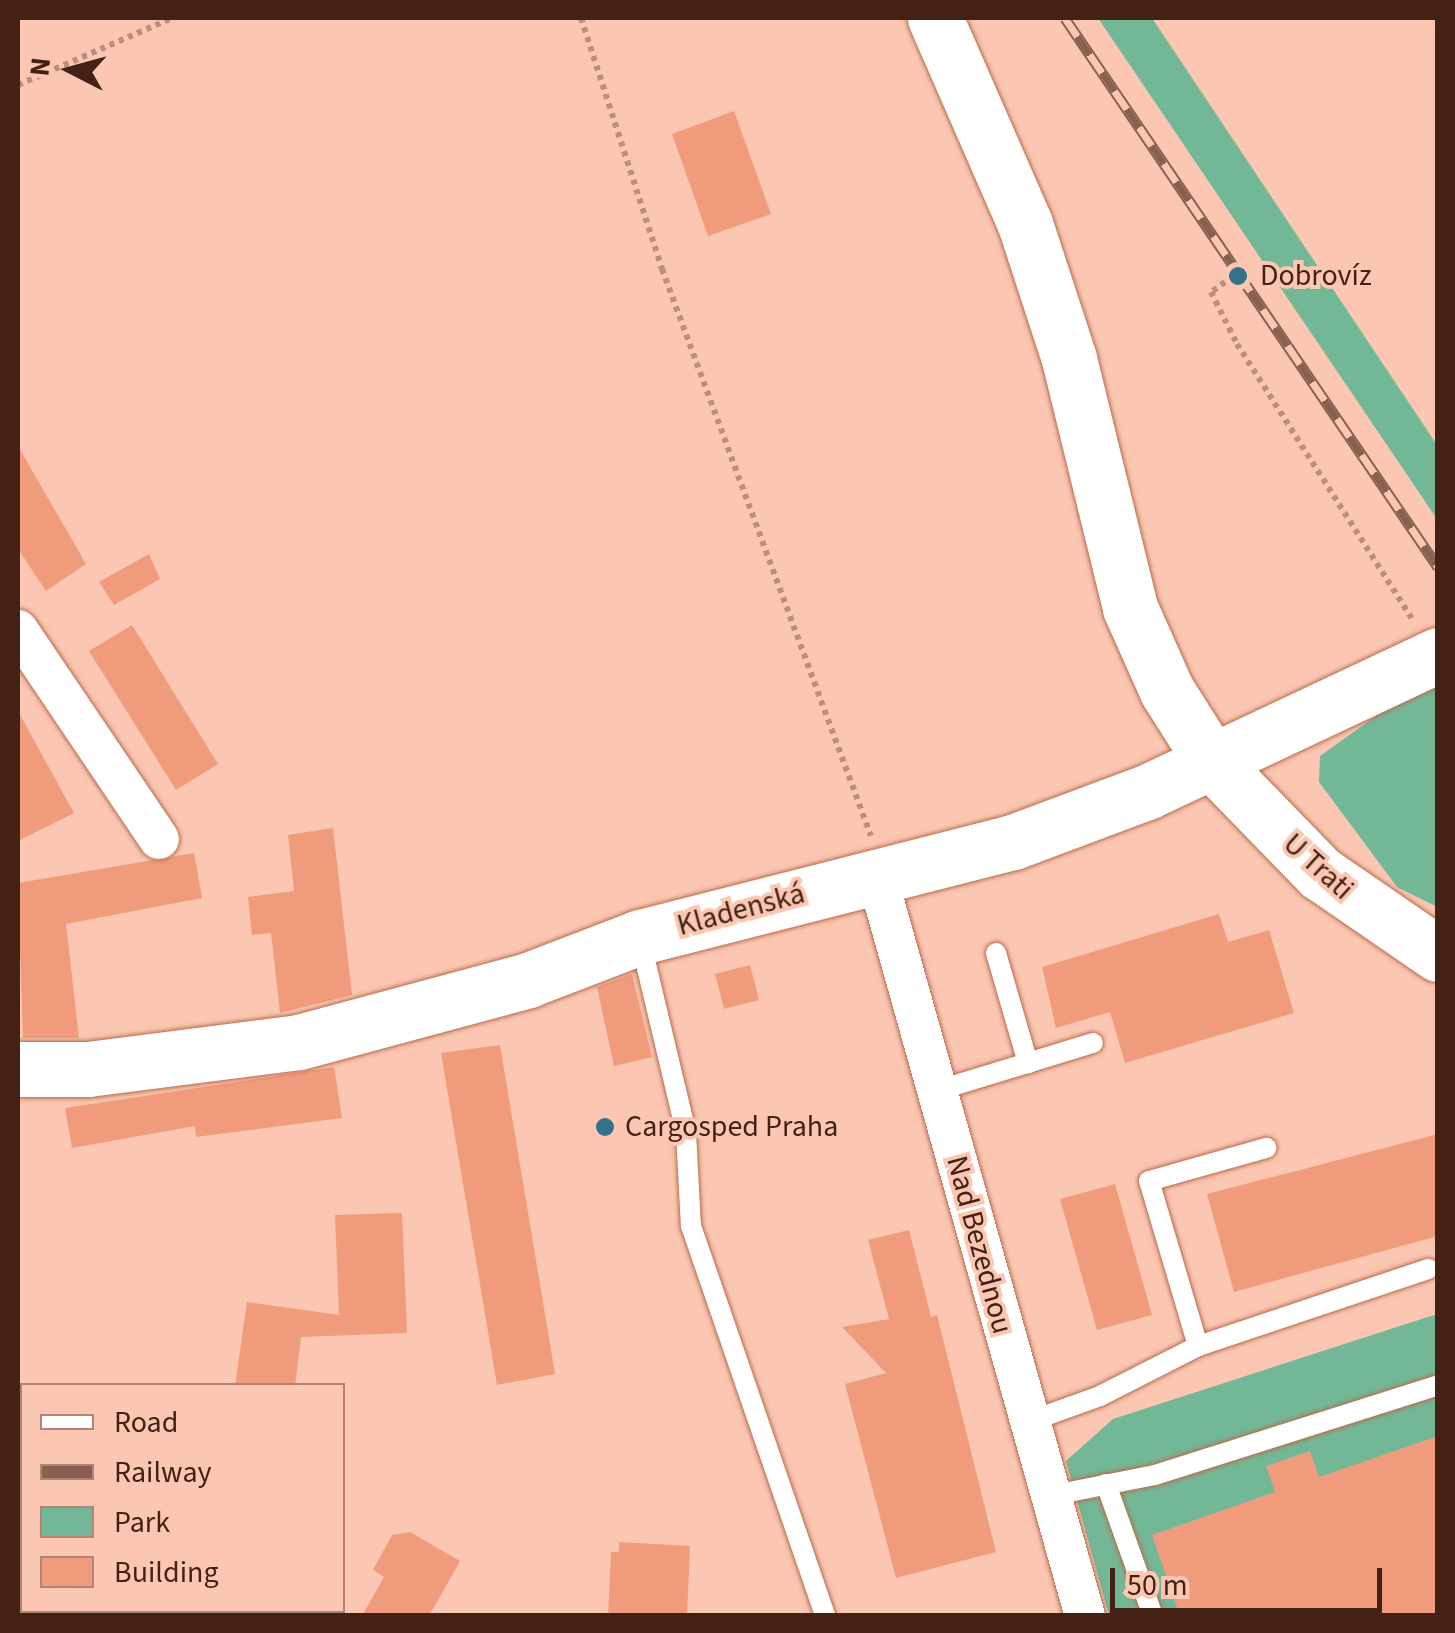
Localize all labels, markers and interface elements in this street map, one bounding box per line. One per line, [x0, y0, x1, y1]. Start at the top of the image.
north arrow [20, 20, 120, 120]
text: N [19, 56, 61, 78]
place label: Dobrovíz [1260, 258, 1372, 294]
marker: Dobrovíz [1225, 263, 1251, 289]
street label: U Trati [1275, 826, 1361, 908]
street label: Kladenská [673, 876, 809, 944]
place label: Cargosped Praha [625, 1109, 838, 1145]
marker: Cargosped Praha [594, 1116, 616, 1138]
street label: Nad Bezednou [938, 1152, 1020, 1338]
legend [20, 1383, 345, 1613]
text: Road [114, 1401, 178, 1444]
text: Railway [114, 1451, 212, 1494]
text: Park [114, 1501, 170, 1544]
scale bar [1115, 1548, 1388, 1610]
text: Building [114, 1551, 219, 1594]
text: 50 m [1127, 1564, 1188, 1607]

